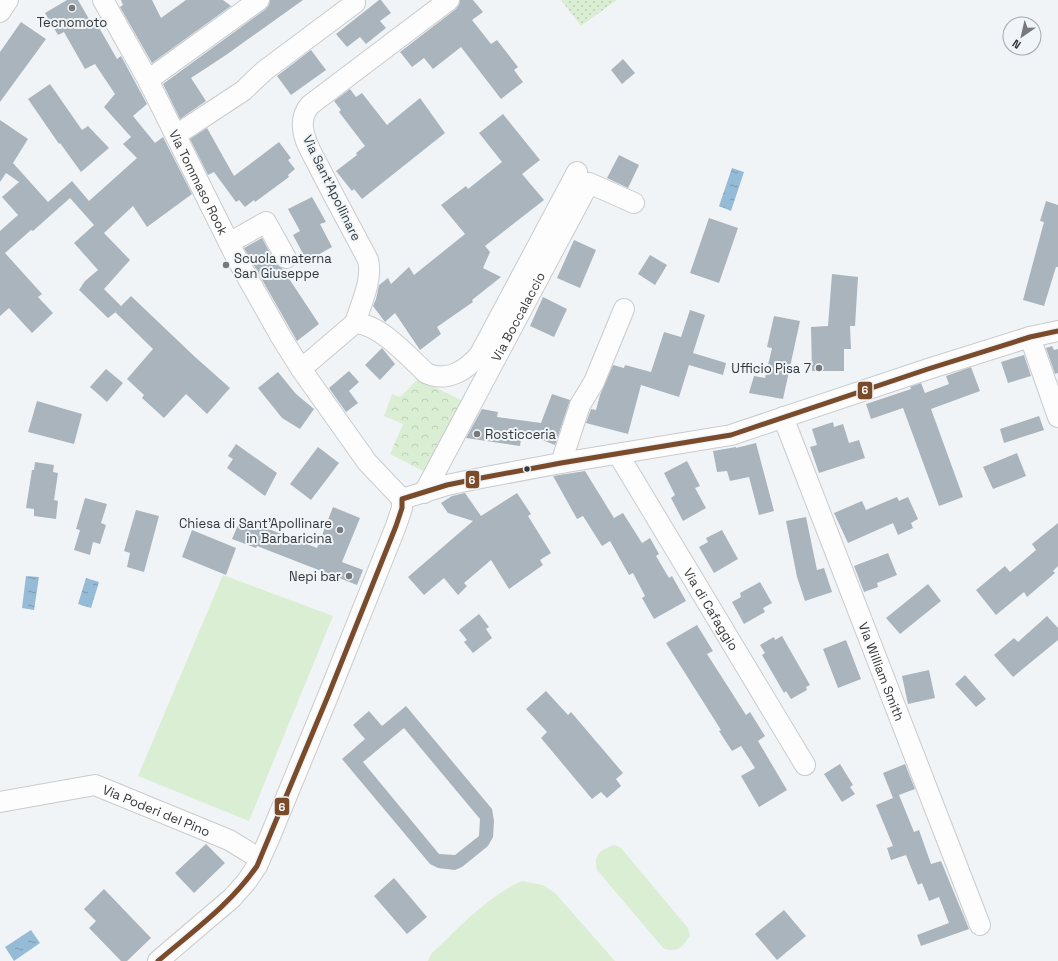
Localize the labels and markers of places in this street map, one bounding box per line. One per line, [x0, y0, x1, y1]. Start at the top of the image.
marker: Tecnomoto [67, 3, 77, 13]
place label: Tecnomoto [37, 14, 107, 31]
place label: Scuola materna San Giuseppe [234, 250, 332, 282]
marker: Scuola materna San Giuseppe [221, 260, 231, 270]
place label: Ufficio Pisa 7 [731, 360, 811, 377]
marker: Ufficio Pisa 7 [814, 363, 824, 373]
place label: Rosticceria [485, 426, 556, 443]
marker: Rosticceria [472, 429, 482, 439]
unlabelled marker [522, 464, 532, 474]
place label: Chiesa di Sant'Apollinare in Barbaricina [179, 515, 333, 547]
marker: Chiesa di Sant'Apollinare in Barbaricina [335, 525, 345, 535]
place label: Nepi bar [289, 568, 341, 585]
marker: Nepi bar [344, 571, 354, 581]

